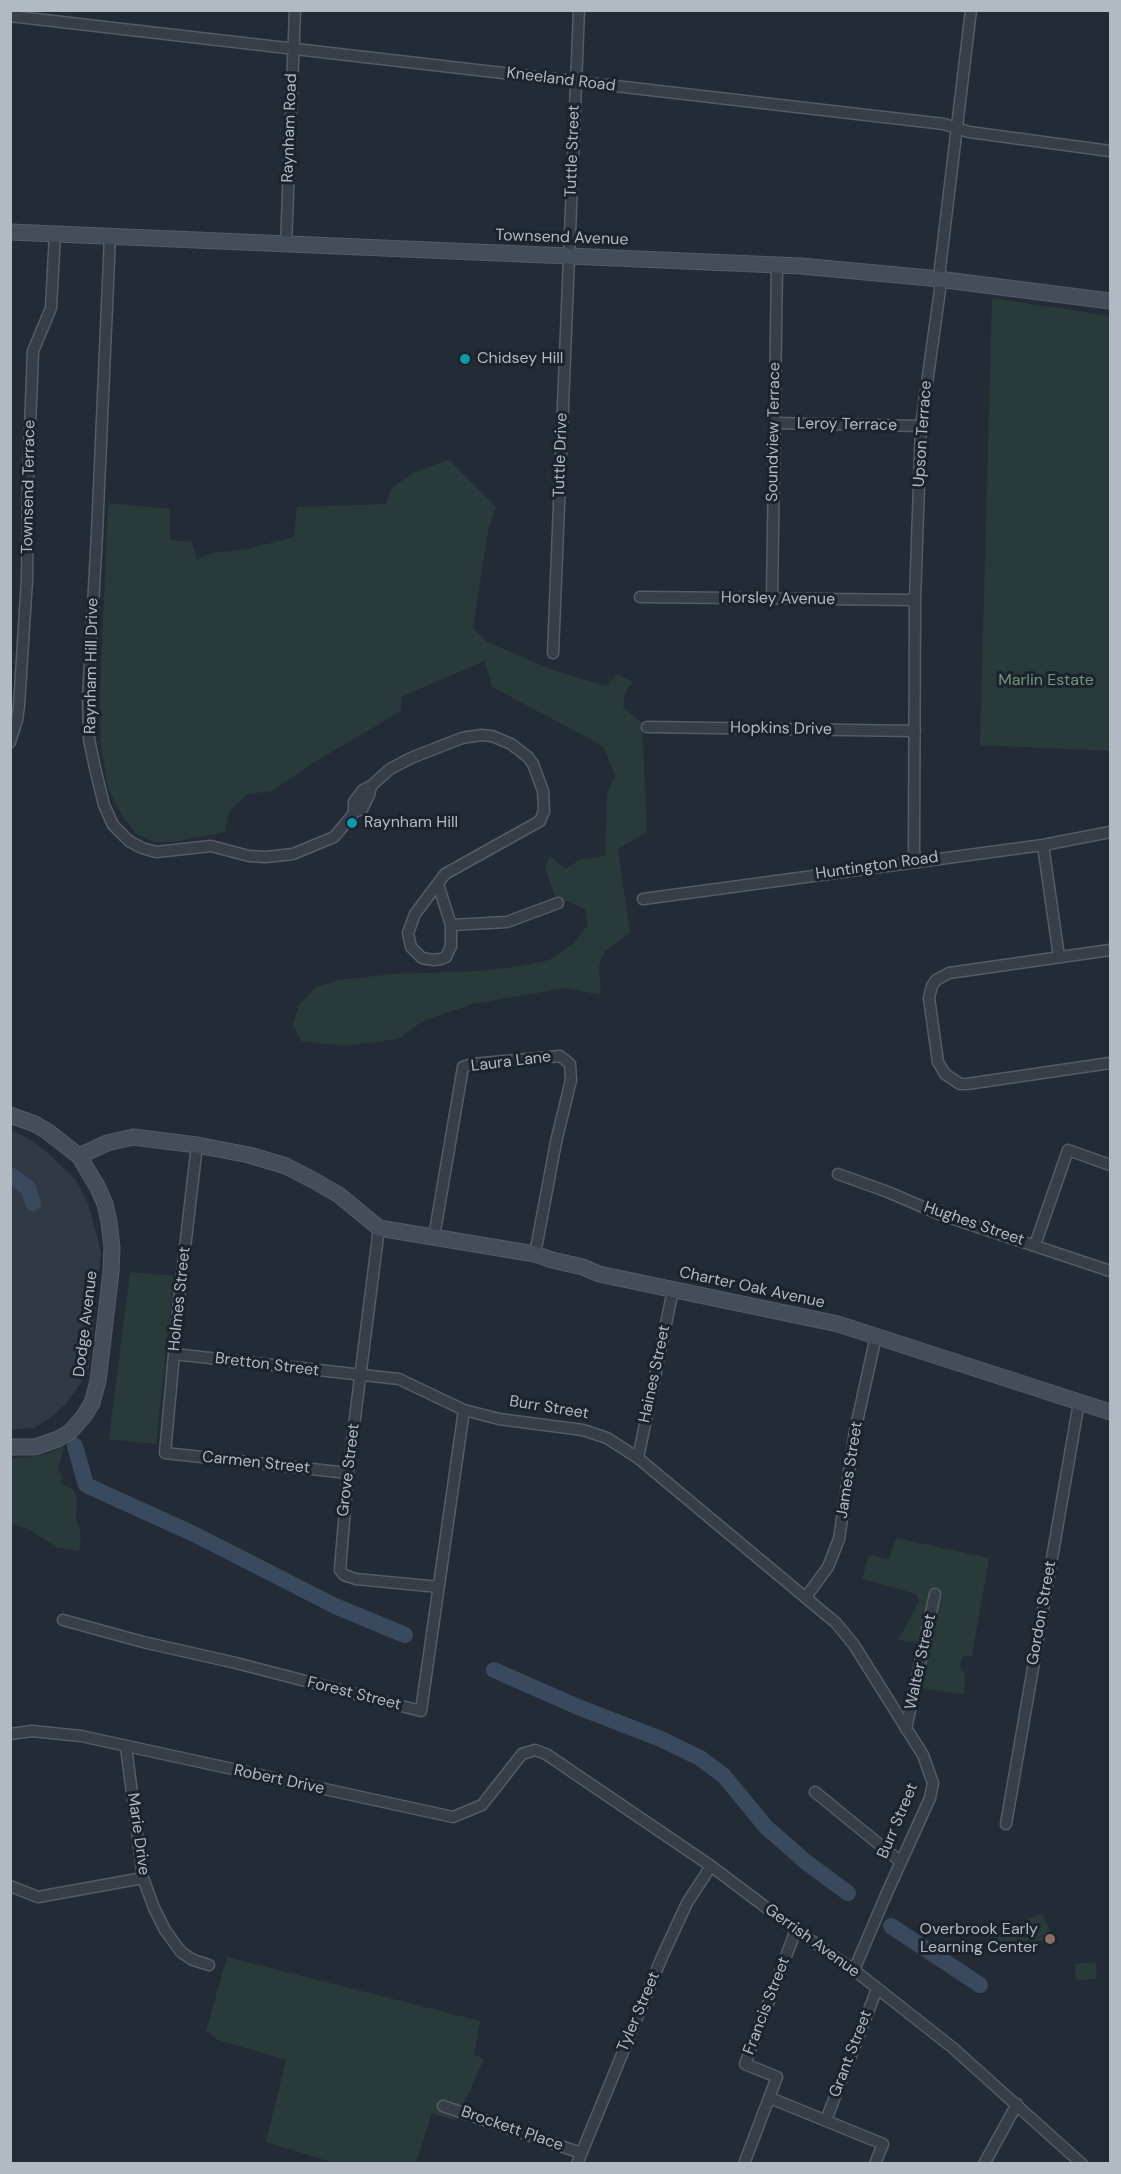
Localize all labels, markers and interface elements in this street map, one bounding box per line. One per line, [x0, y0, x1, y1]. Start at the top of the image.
street label: Kneeland Road [505, 64, 617, 96]
street label: Raynham Road [278, 73, 302, 183]
street label: Tuttle Street [562, 105, 584, 197]
street label: Townsend Avenue [495, 226, 629, 250]
place label: Chidsey Hill [477, 349, 563, 369]
marker: Chidsey Hill [458, 352, 472, 366]
street label: Soundview Terrace [763, 362, 785, 502]
street label: Upson Terrace [910, 380, 936, 488]
street label: Tuttle Drive [550, 412, 572, 498]
street label: Leroy Terrace [797, 415, 897, 435]
street label: Townsend Terrace [18, 420, 40, 554]
street label: Horsley Avenue [721, 588, 835, 610]
street label: Raynham Hill Drive [81, 598, 103, 734]
park label: Marlin Estate [998, 671, 1094, 691]
street label: Hopkins Drive [730, 719, 832, 739]
place label: Raynham Hill [364, 813, 458, 833]
marker: Raynham Hill [345, 816, 359, 830]
street label: Huntington Road [814, 848, 940, 884]
street label: Laura Lane [470, 1048, 552, 1076]
street label: Hughes Street [921, 1198, 1027, 1250]
street label: Holmes Street [165, 1246, 195, 1352]
street label: Charter Oak Avenue [677, 1263, 827, 1313]
street label: Dodge Avenue [70, 1270, 102, 1378]
street label: Haines Street [635, 1323, 675, 1425]
street label: Bretton Street [214, 1349, 320, 1381]
street label: Burr Street [508, 1392, 590, 1424]
street label: James Street [833, 1420, 867, 1520]
street label: Grove Street [334, 1422, 364, 1518]
street label: Carmen Street [201, 1448, 311, 1478]
street label: Gordon Street [1023, 1559, 1061, 1667]
street label: Walter Street [901, 1612, 941, 1712]
street label: Forest Street [305, 1673, 403, 1715]
street label: Robert Drive [232, 1761, 326, 1799]
street label: Burr Street [873, 1780, 923, 1862]
street label: Marie Drive [123, 1791, 153, 1877]
street label: Gerrish Avenue [761, 1900, 863, 1982]
place label: Overbrook Early Learning Center [920, 1920, 1038, 1958]
marker: Overbrook Early Learning Center [1043, 1932, 1057, 1946]
street label: Francis Street [740, 1954, 794, 2058]
street label: Tyler Street [614, 1969, 664, 2055]
street label: Grant Street [826, 2008, 876, 2100]
street label: Brockett Place [458, 2103, 566, 2155]

